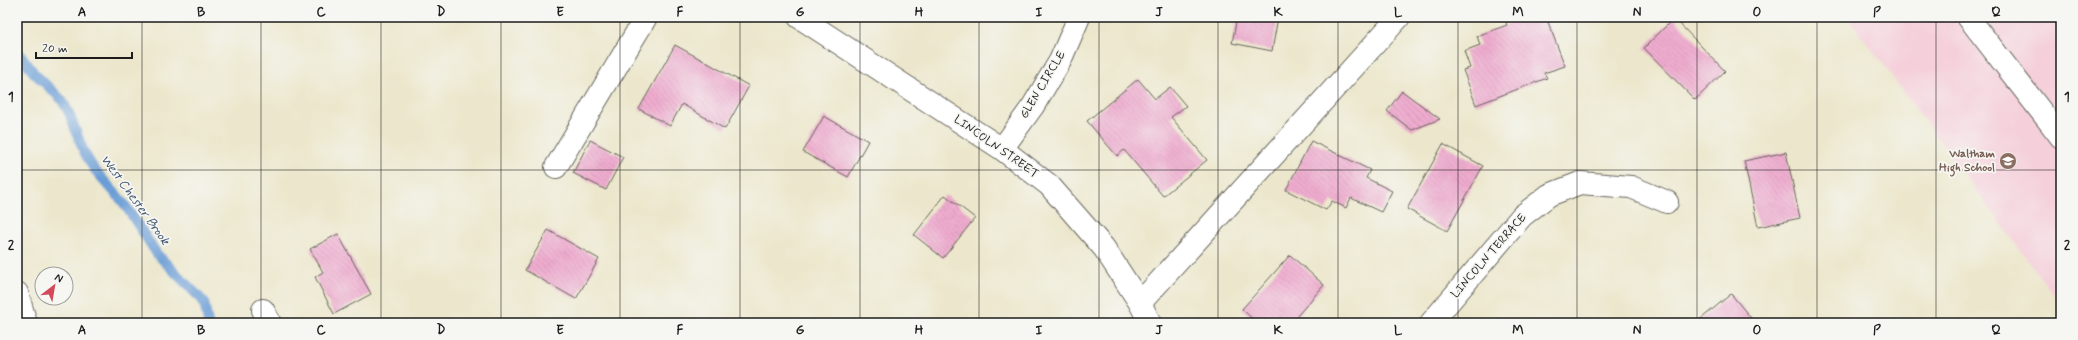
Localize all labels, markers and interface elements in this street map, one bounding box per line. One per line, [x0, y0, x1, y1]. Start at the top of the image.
text: A [78, 4, 86, 21]
text: B [197, 4, 206, 21]
text: C [316, 4, 326, 21]
text: D [437, 4, 446, 21]
text: E [556, 4, 564, 21]
text: F [677, 4, 684, 21]
text: G [796, 4, 805, 21]
text: H [915, 4, 924, 21]
text: I [1036, 4, 1043, 21]
text: J [1155, 4, 1163, 21]
text: K [1273, 4, 1283, 21]
text: L [1394, 4, 1403, 21]
text: M [1512, 4, 1524, 21]
text: N [1633, 4, 1642, 21]
text: O [1753, 4, 1762, 21]
text: P [1873, 4, 1881, 21]
text: Q [1991, 4, 2001, 21]
scale bar [36, 34, 132, 60]
text: 20 m [42, 41, 68, 57]
street label: GLEN CIRCLE [1016, 48, 1070, 122]
text: 1 [8, 89, 14, 106]
text: 1 [2064, 89, 2070, 106]
street label: LINCOLN STREET [950, 112, 1042, 182]
place label: Waltham High School [1939, 146, 1995, 177]
school or university icon: Waltham High School [1998, 151, 2018, 171]
water label: West Chester Brook [97, 152, 174, 250]
street label: LINCOLN TERRACE [1448, 210, 1530, 302]
text: 2 [8, 237, 15, 254]
text: 2 [2064, 237, 2071, 254]
north arrow [34, 266, 74, 306]
text: N [52, 270, 65, 286]
text: A [78, 322, 86, 339]
text: B [197, 322, 206, 339]
text: C [316, 322, 326, 339]
text: D [437, 322, 446, 339]
text: E [556, 322, 564, 339]
text: F [677, 322, 684, 339]
text: G [796, 322, 805, 339]
text: H [915, 322, 924, 339]
text: I [1036, 322, 1043, 339]
text: J [1155, 322, 1163, 339]
text: K [1273, 322, 1283, 339]
text: L [1394, 322, 1403, 339]
text: M [1512, 322, 1524, 339]
text: N [1633, 322, 1642, 339]
text: O [1753, 322, 1762, 339]
text: P [1873, 322, 1881, 339]
text: Q [1991, 322, 2001, 339]

